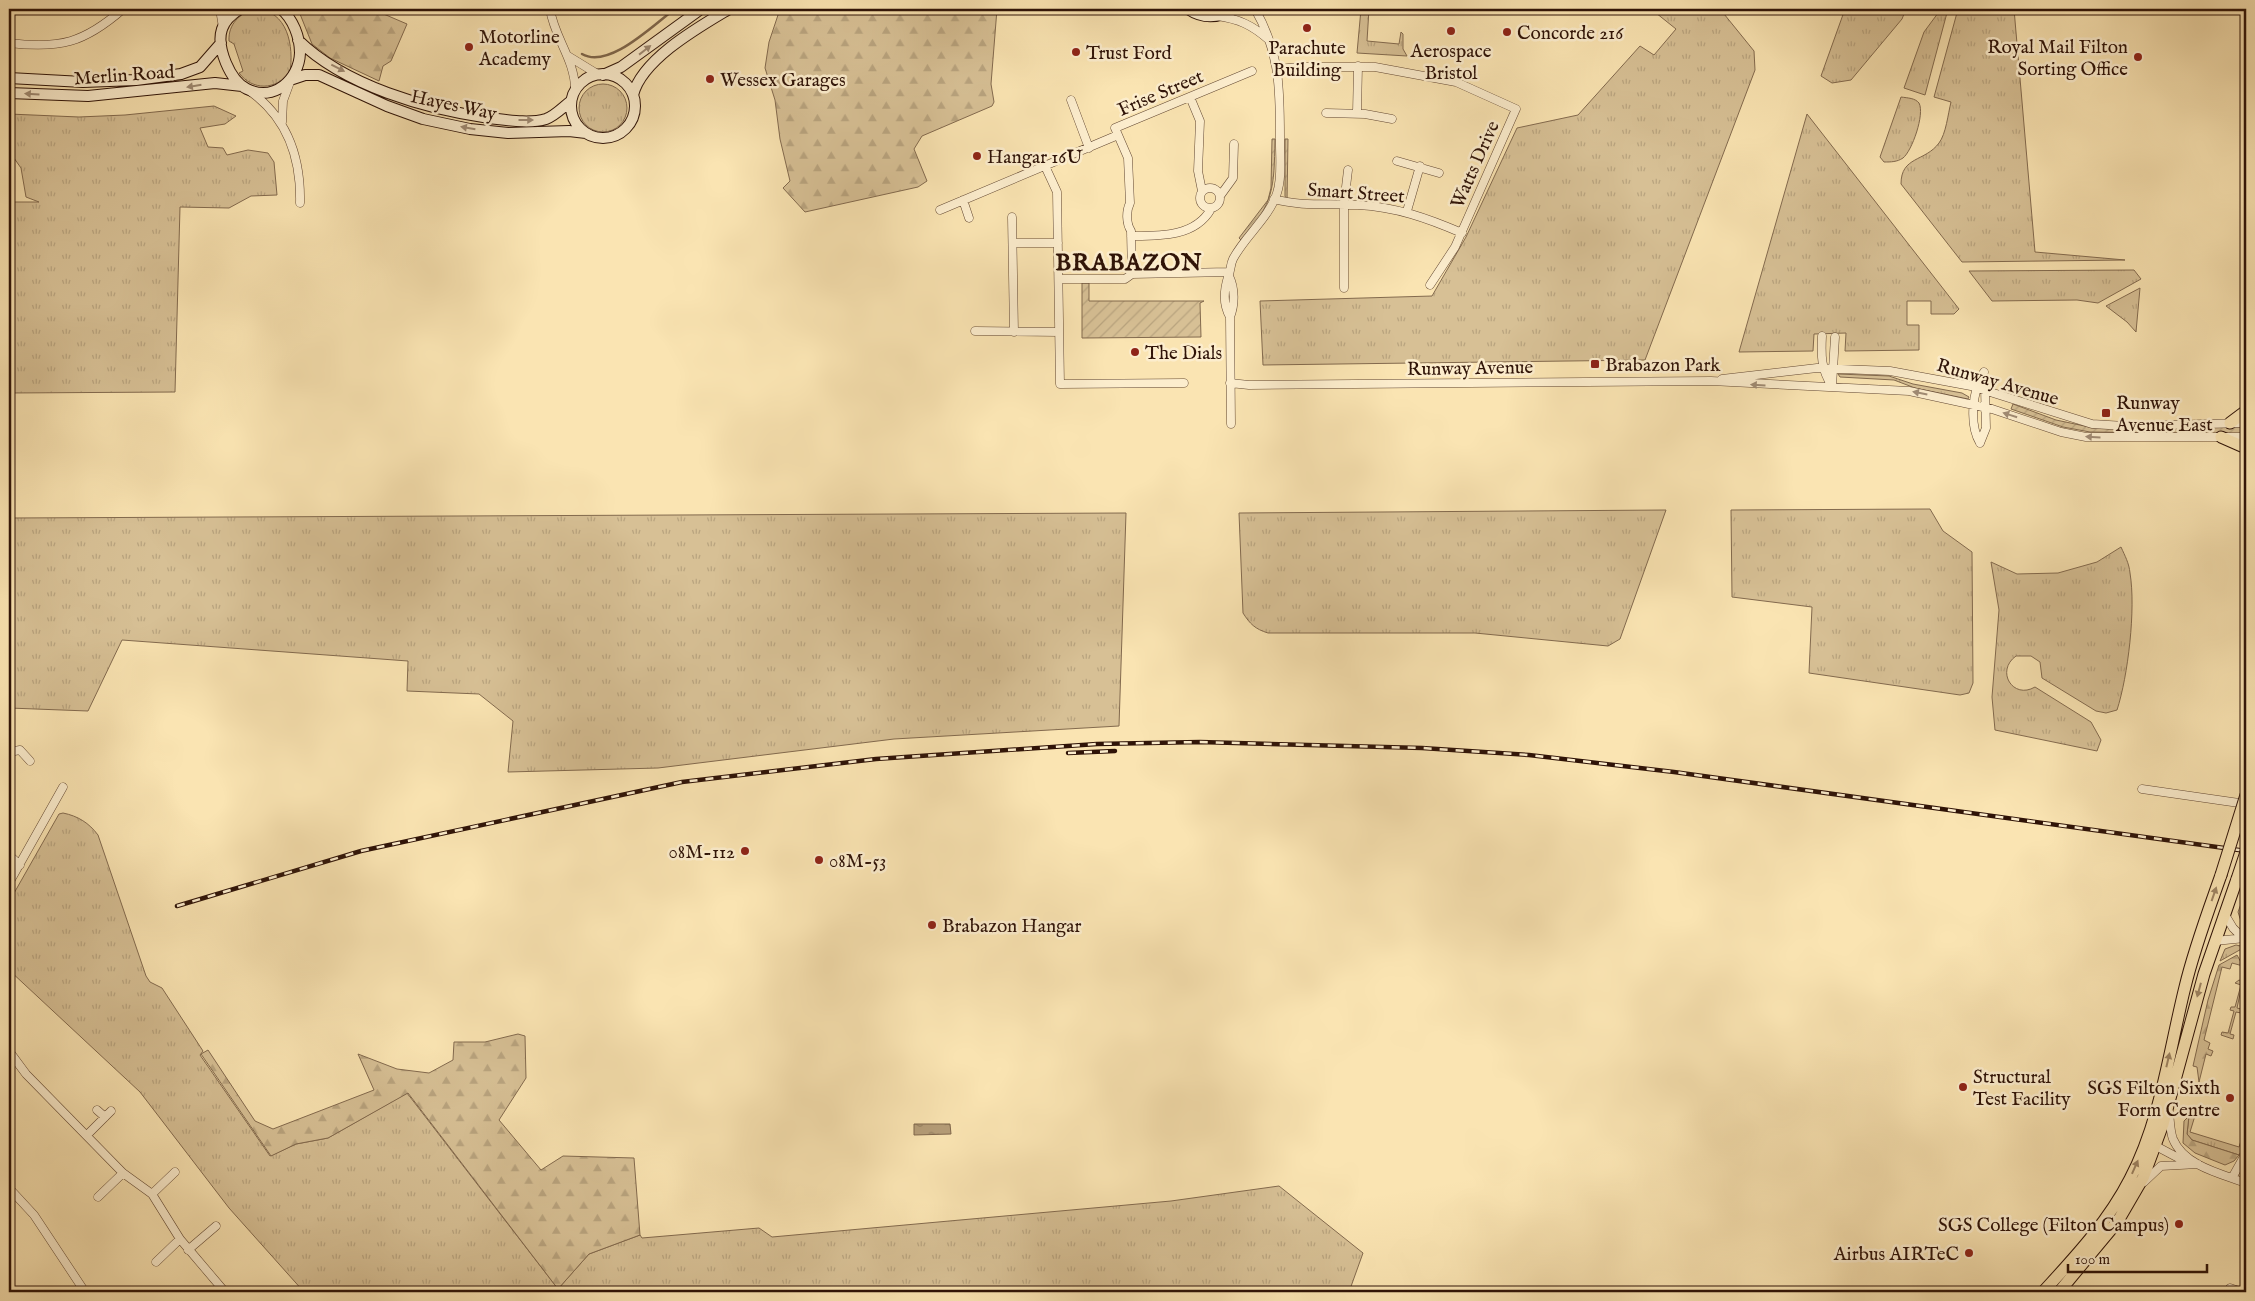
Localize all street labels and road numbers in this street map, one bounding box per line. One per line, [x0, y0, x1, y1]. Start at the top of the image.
street label: Merlin Road [73, 60, 176, 91]
street label: Frise Street [1114, 65, 1208, 123]
street label: Hayes Way [408, 85, 499, 127]
street label: Watts Drive [1446, 117, 1506, 212]
street label: Smart Street [1306, 179, 1406, 209]
street label: Runway Avenue [1933, 354, 2062, 412]
street label: Runway Avenue [1407, 356, 1534, 382]

